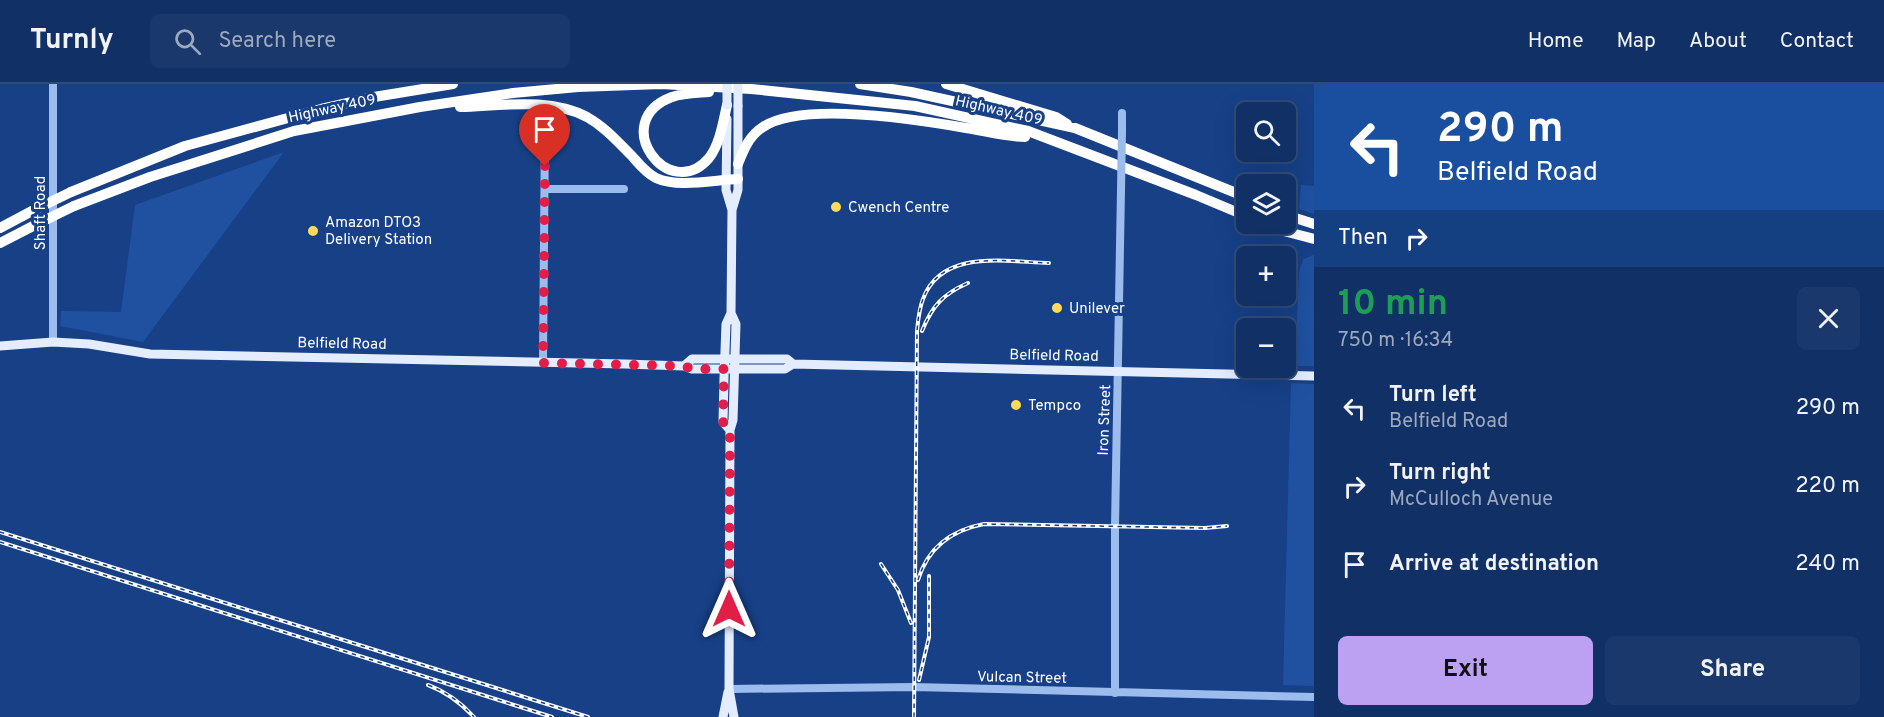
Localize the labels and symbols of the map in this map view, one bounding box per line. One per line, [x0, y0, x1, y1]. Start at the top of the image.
street label: Highway 409 [287, 91, 378, 128]
street label: Highway 409 [953, 92, 1044, 131]
pin [519, 104, 570, 166]
street label: Shaft Road [32, 176, 51, 250]
place label: Cwench Centre [848, 199, 949, 218]
marker: Cwench Centre [829, 200, 843, 214]
place label: Amazon DTO3 Delivery Station [325, 214, 432, 250]
marker: Amazon DTO3 Delivery Station [306, 224, 320, 238]
place label: Unilever [1069, 300, 1125, 319]
marker: Unilever [1050, 301, 1064, 315]
street label: Belfield Road [297, 334, 387, 355]
street label: Belfield Road [1009, 346, 1099, 367]
street label: Iron Street [1095, 384, 1116, 456]
place label: Tempco [1028, 397, 1081, 416]
marker: Tempco [1009, 398, 1023, 412]
position arrow [697, 577, 761, 641]
street label: Vulcan Street [977, 668, 1067, 689]

